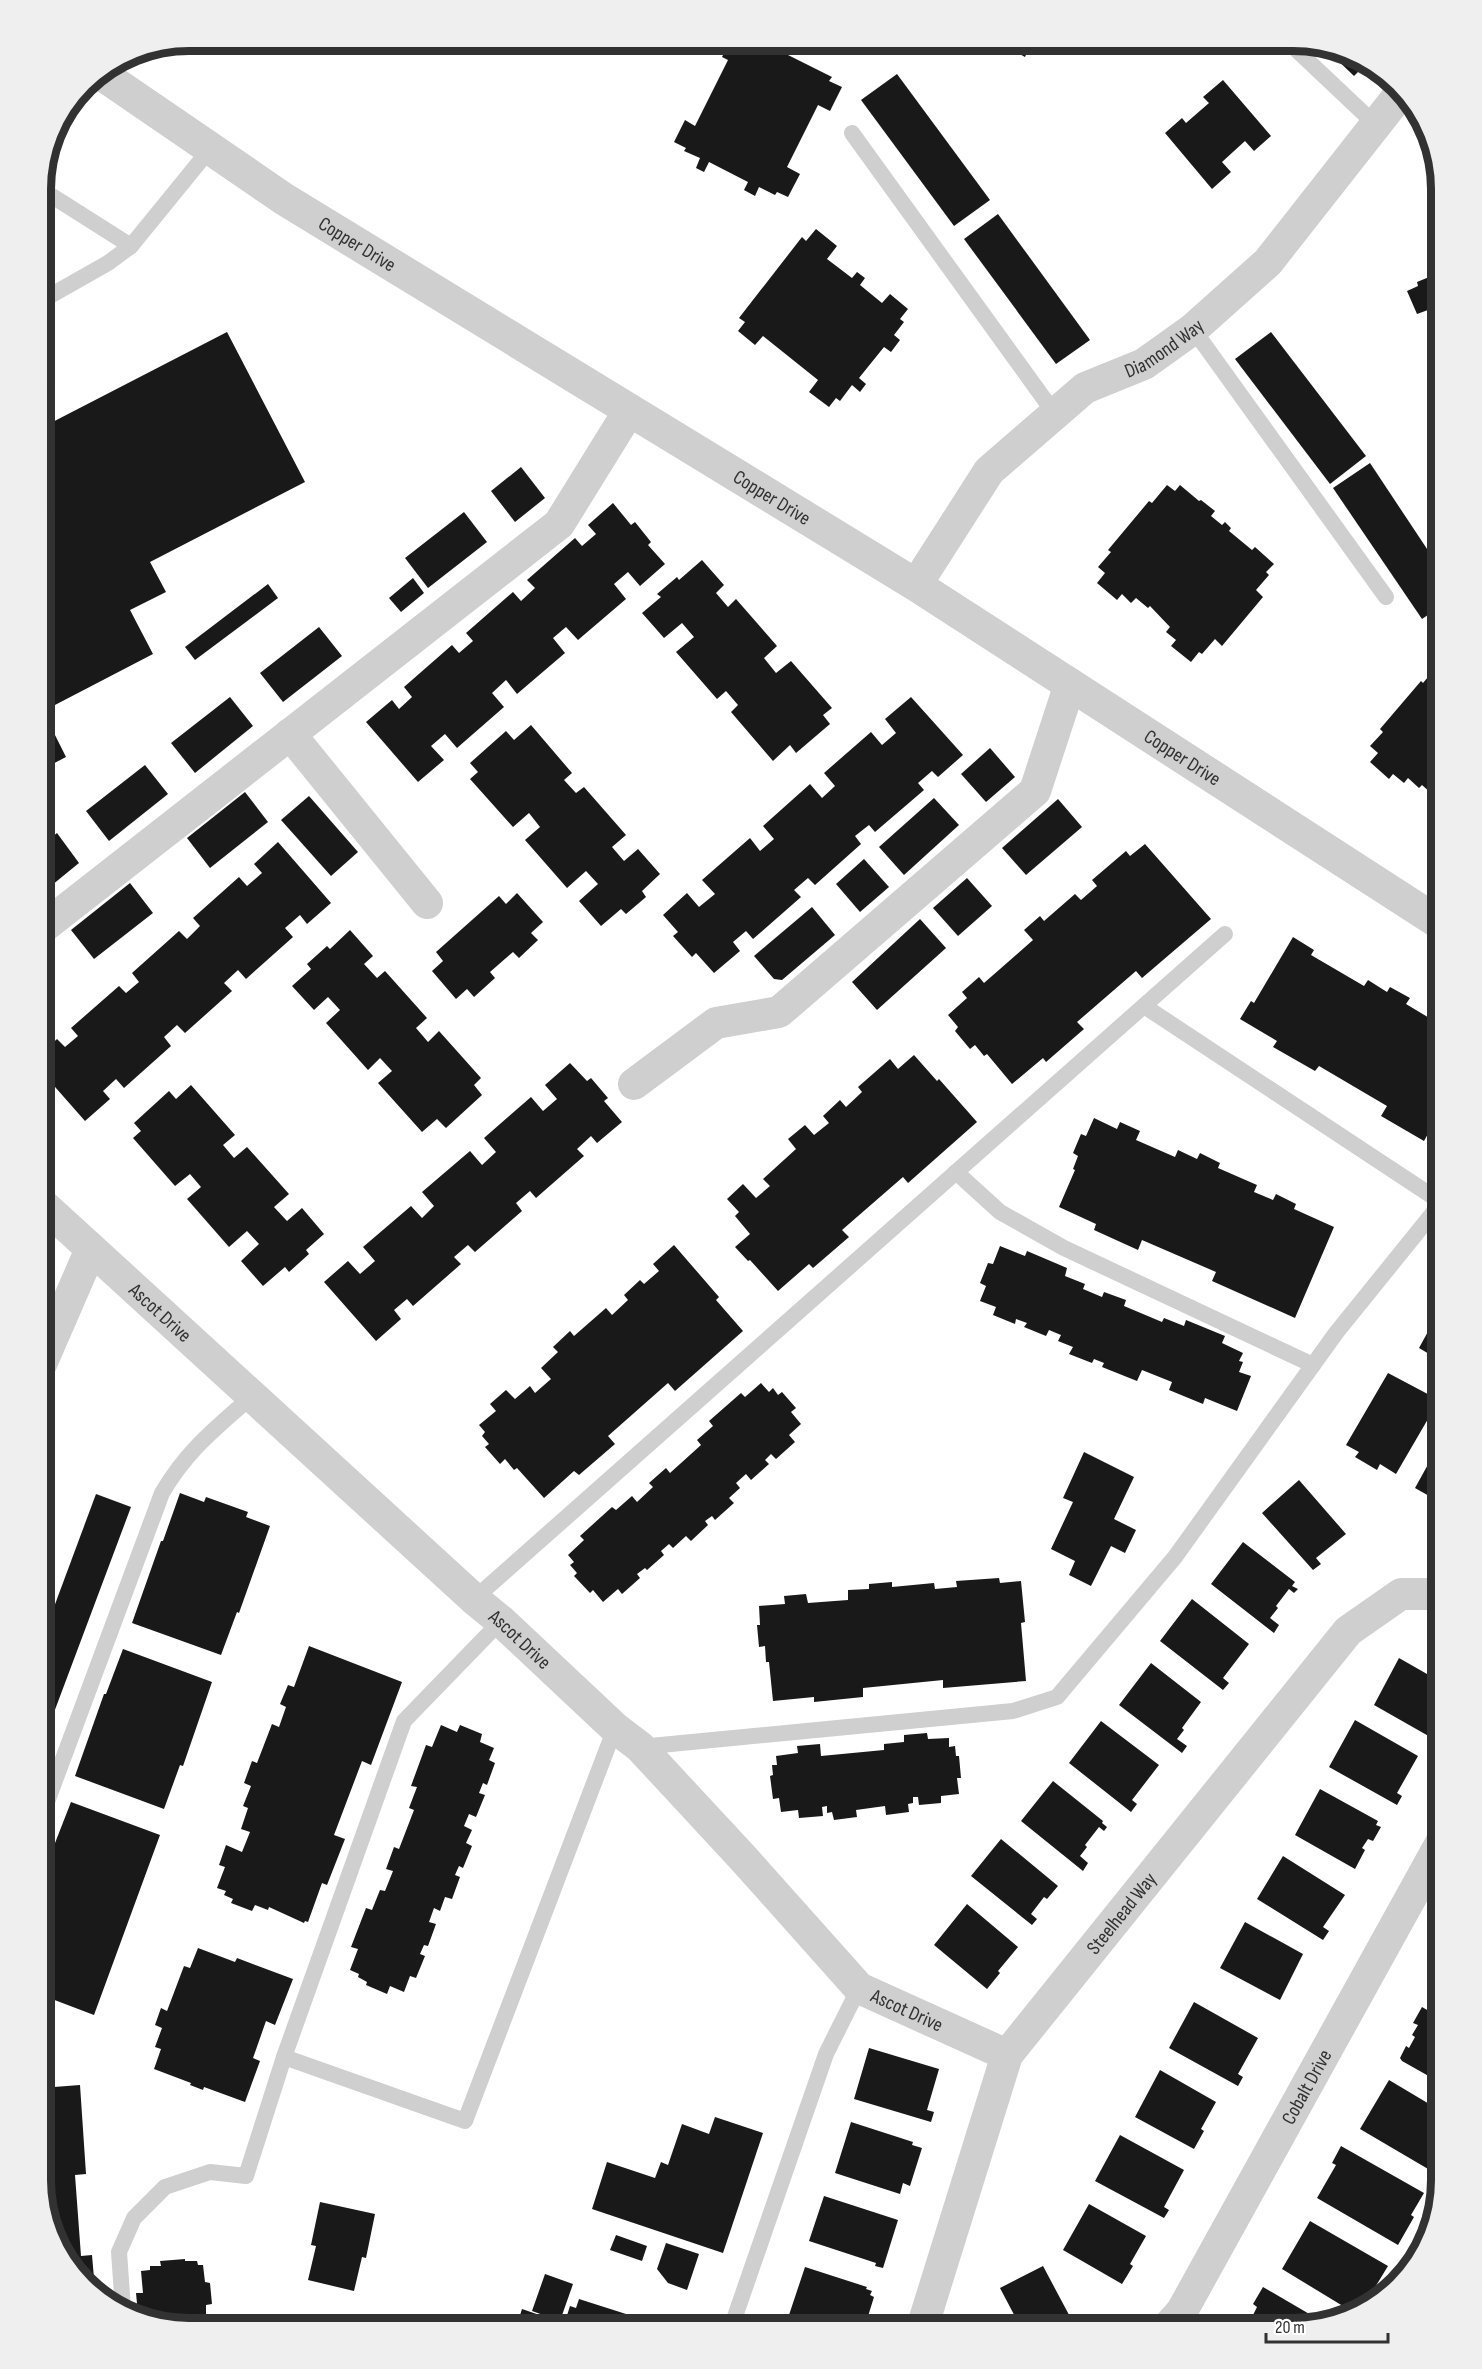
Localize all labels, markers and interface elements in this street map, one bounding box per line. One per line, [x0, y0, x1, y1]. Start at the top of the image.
street label: Copper Drive [314, 212, 400, 277]
street label: Diamond Way [1121, 314, 1209, 384]
street label: Copper Drive [729, 465, 815, 531]
street label: Copper Drive [1139, 725, 1225, 792]
street label: Ascot Drive [123, 1278, 196, 1348]
street label: Ascot Drive [483, 1604, 556, 1675]
street label: Steelhead Way [1082, 1868, 1162, 1959]
street label: Ascot Drive [866, 1984, 947, 2037]
street label: Cobalt Drive [1277, 2046, 1337, 2129]
scale bar [1266, 2306, 1388, 2344]
text: 20 m [1275, 2317, 1305, 2338]

